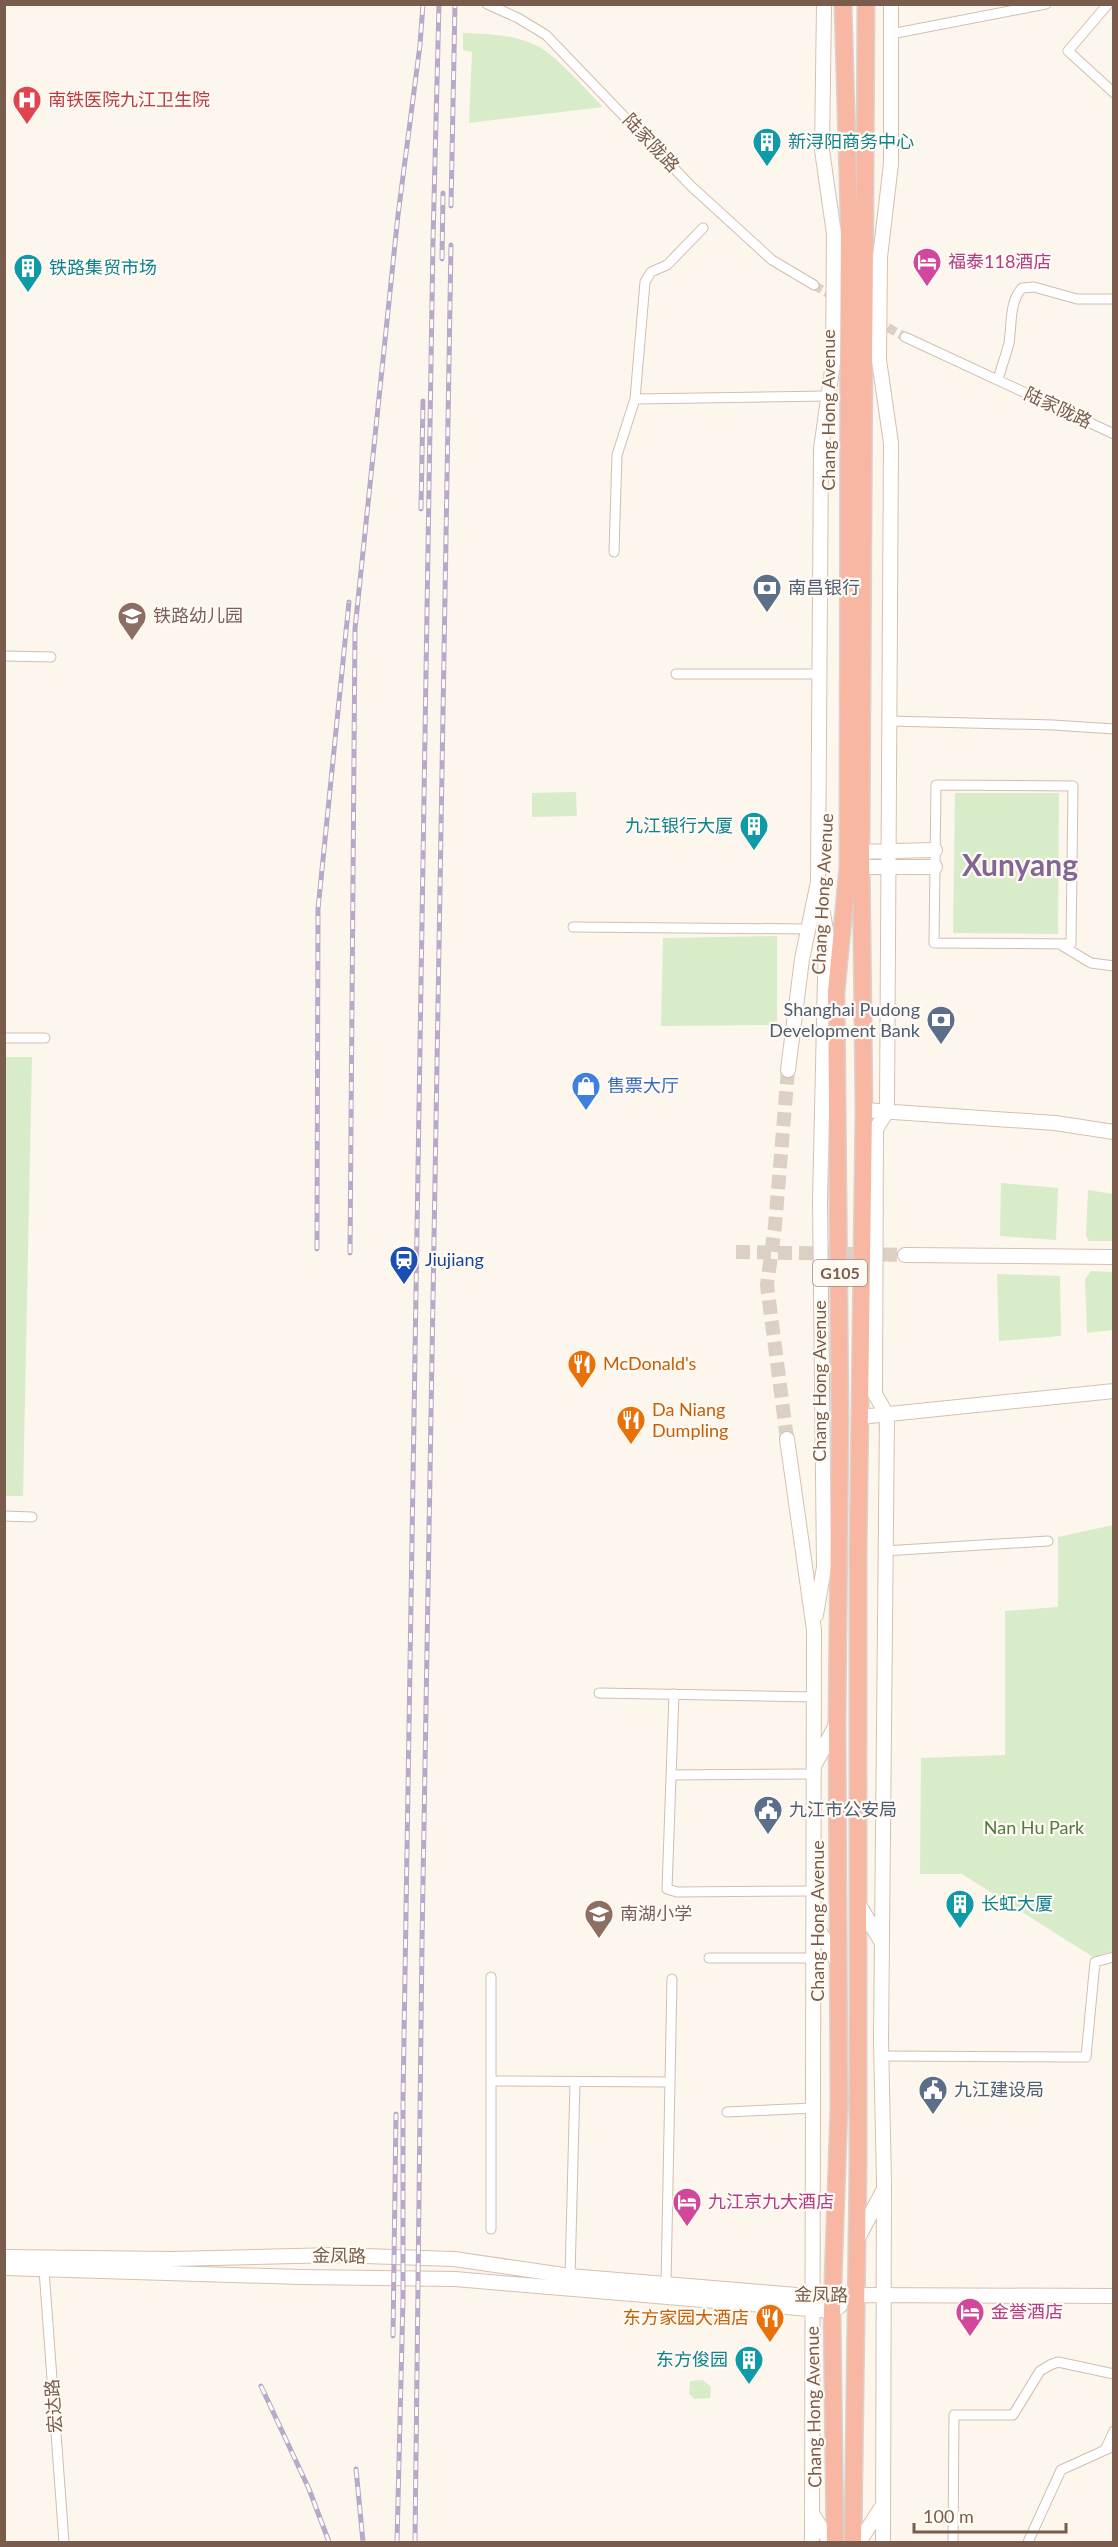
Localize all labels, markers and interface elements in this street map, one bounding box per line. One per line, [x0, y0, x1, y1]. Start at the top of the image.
hospital icon: 南铁医院九江卫生院 [11, 84, 43, 126]
place label: 南铁医院九江卫生院 [48, 88, 210, 110]
street label: 陆家陇路 [619, 108, 684, 176]
building icon: 新浔阳商务中心 [751, 126, 783, 168]
place label: 新浔阳商务中心 [788, 130, 914, 152]
hotel icon: 福泰118酒店 [911, 246, 943, 288]
place label: 福泰118酒店 [948, 250, 1051, 272]
building icon: 铁路集贸市场 [12, 252, 44, 294]
place label: 铁路集贸市场 [49, 256, 157, 278]
street label: Chang Hong Avenue [817, 329, 839, 491]
street label: 陆家陇路 [1021, 382, 1096, 432]
bank icon: 南昌银行 [751, 572, 783, 614]
place label: 南昌银行 [788, 576, 860, 598]
school or university icon: 铁路幼儿园 [116, 600, 148, 642]
place label: 铁路幼儿园 [153, 604, 243, 626]
building icon: 九江银行大厦 [738, 810, 770, 852]
street label: Chang Hong Avenue [807, 813, 837, 975]
place label: 九江银行大厦 [625, 814, 733, 836]
district label: Xunyang [962, 846, 1078, 882]
place label: Shanghai Pudong Development Bank [769, 998, 921, 1041]
bank icon: Shanghai Pudong Development Bank [925, 1004, 957, 1046]
shop icon: 售票大厅 [570, 1070, 602, 1112]
place label: 售票大厅 [607, 1074, 679, 1096]
station icon: Jiujiang [388, 1244, 420, 1286]
place label: Jiujiang [425, 1248, 484, 1270]
road number: G105 [813, 1260, 867, 1286]
street label: Chang Hong Avenue [808, 1300, 830, 1462]
restaurant icon: McDonald's [566, 1348, 598, 1390]
place label: McDonald's [603, 1352, 697, 1374]
place label: Da Niang Dumpling [652, 1398, 728, 1441]
restaurant icon: Da Niang Dumpling [615, 1404, 647, 1446]
public building icon: 九江市公安局 [752, 1794, 784, 1836]
place label: 九江市公安局 [789, 1798, 897, 1820]
park label: Nan Hu Park [984, 1816, 1085, 1838]
street label: Chang Hong Avenue [806, 1840, 828, 2002]
building icon: 长虹大厦 [944, 1888, 976, 1930]
place label: 长虹大厦 [981, 1892, 1053, 1914]
school or university icon: 南湖小学 [583, 1898, 615, 1940]
place label: 南湖小学 [620, 1902, 692, 1924]
public building icon: 九江建设局 [917, 2074, 949, 2116]
place label: 九江建设局 [954, 2078, 1044, 2100]
hotel icon: 九江京九大酒店 [671, 2186, 703, 2228]
place label: 九江京九大酒店 [708, 2190, 834, 2212]
street label: 金凤路 [312, 2244, 366, 2266]
street label: 金凤路 [794, 2283, 848, 2305]
hotel icon: 金誉酒店 [954, 2296, 986, 2338]
place label: 金誉酒店 [991, 2300, 1063, 2322]
restaurant icon: 东方家园大酒店 [754, 2302, 786, 2344]
place label: 东方家园大酒店 [623, 2306, 749, 2328]
street label: Chang Hong Avenue [801, 2326, 825, 2488]
building icon: 东方俊园 [733, 2344, 765, 2386]
place label: 东方俊园 [656, 2348, 728, 2370]
street label: 宏达路 [40, 2378, 66, 2434]
scale bar [914, 2496, 1066, 2534]
text: 100 m [923, 2505, 974, 2527]

